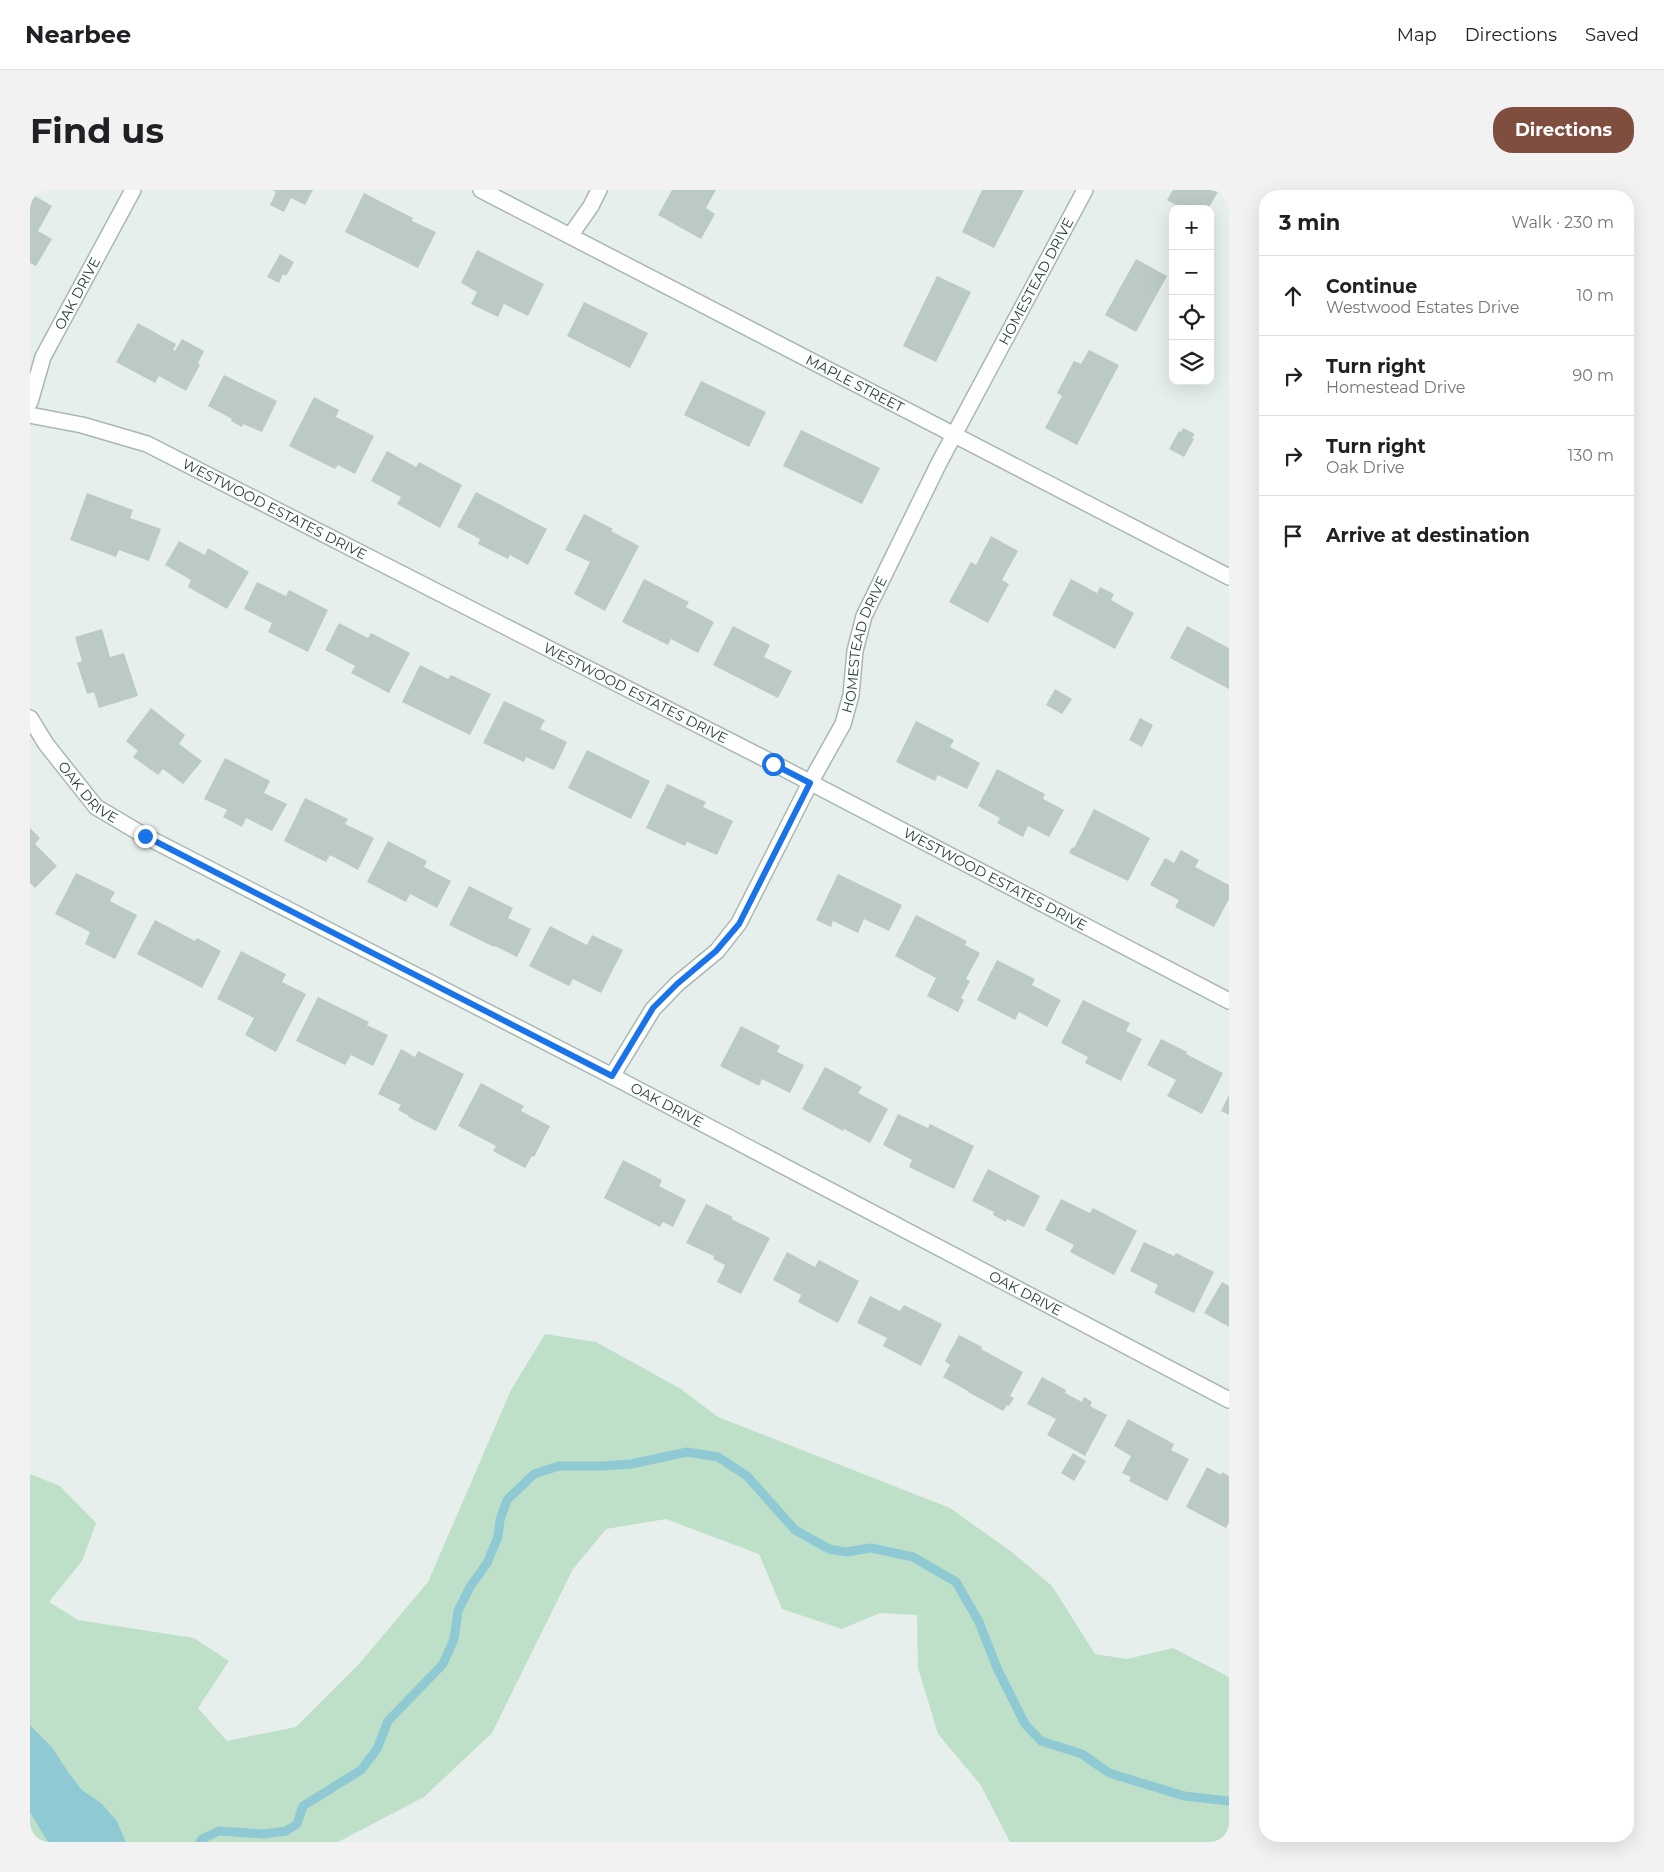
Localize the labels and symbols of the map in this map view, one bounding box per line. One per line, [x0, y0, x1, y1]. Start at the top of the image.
street label: HOMESTEAD DRIVE [995, 215, 1077, 348]
street label: OAK DRIVE [50, 254, 104, 333]
street label: MAPLE STREET [803, 351, 907, 416]
street label: WESTWOOD ESTATES DRIVE [179, 455, 370, 564]
street label: HOMESTEAD DRIVE [837, 573, 891, 715]
street label: WESTWOOD ESTATES DRIVE [540, 639, 731, 747]
route start [762, 753, 785, 776]
street label: OAK DRIVE [54, 758, 121, 827]
street label: WESTWOOD ESTATES DRIVE [900, 824, 1090, 934]
route end [134, 825, 157, 848]
street label: OAK DRIVE [627, 1078, 707, 1131]
street label: OAK DRIVE [986, 1267, 1065, 1320]

